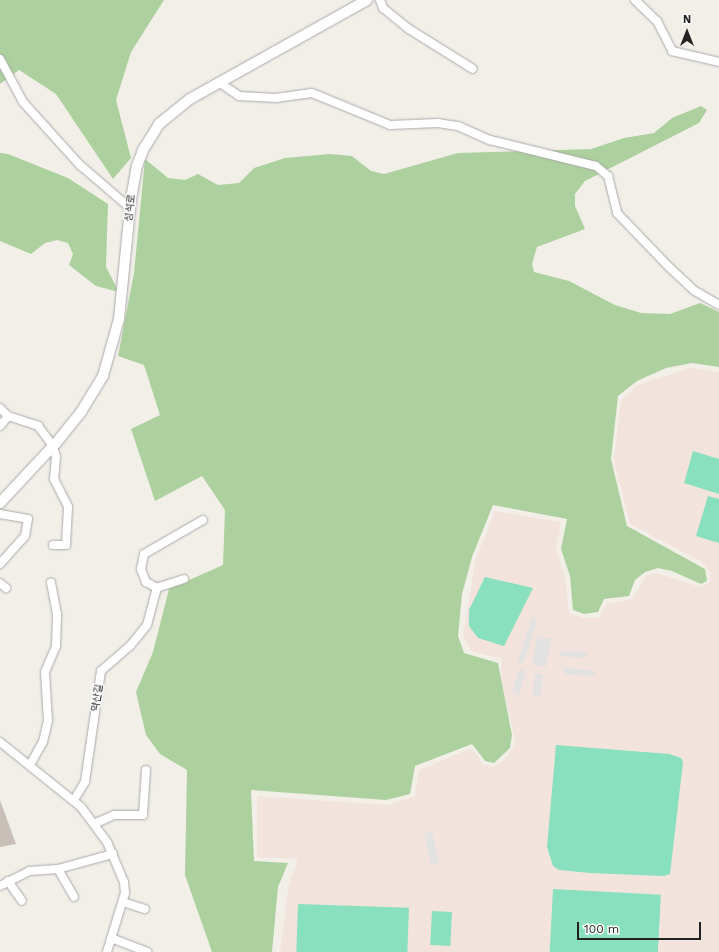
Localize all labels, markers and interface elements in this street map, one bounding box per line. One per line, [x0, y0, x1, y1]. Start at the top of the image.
north arrow [667, 12, 707, 52]
text: N [683, 13, 691, 26]
street label: 성석로 [122, 194, 138, 222]
street label: 약산길 [89, 683, 105, 713]
scale bar [579, 914, 703, 940]
text: 100 m [584, 922, 619, 936]

